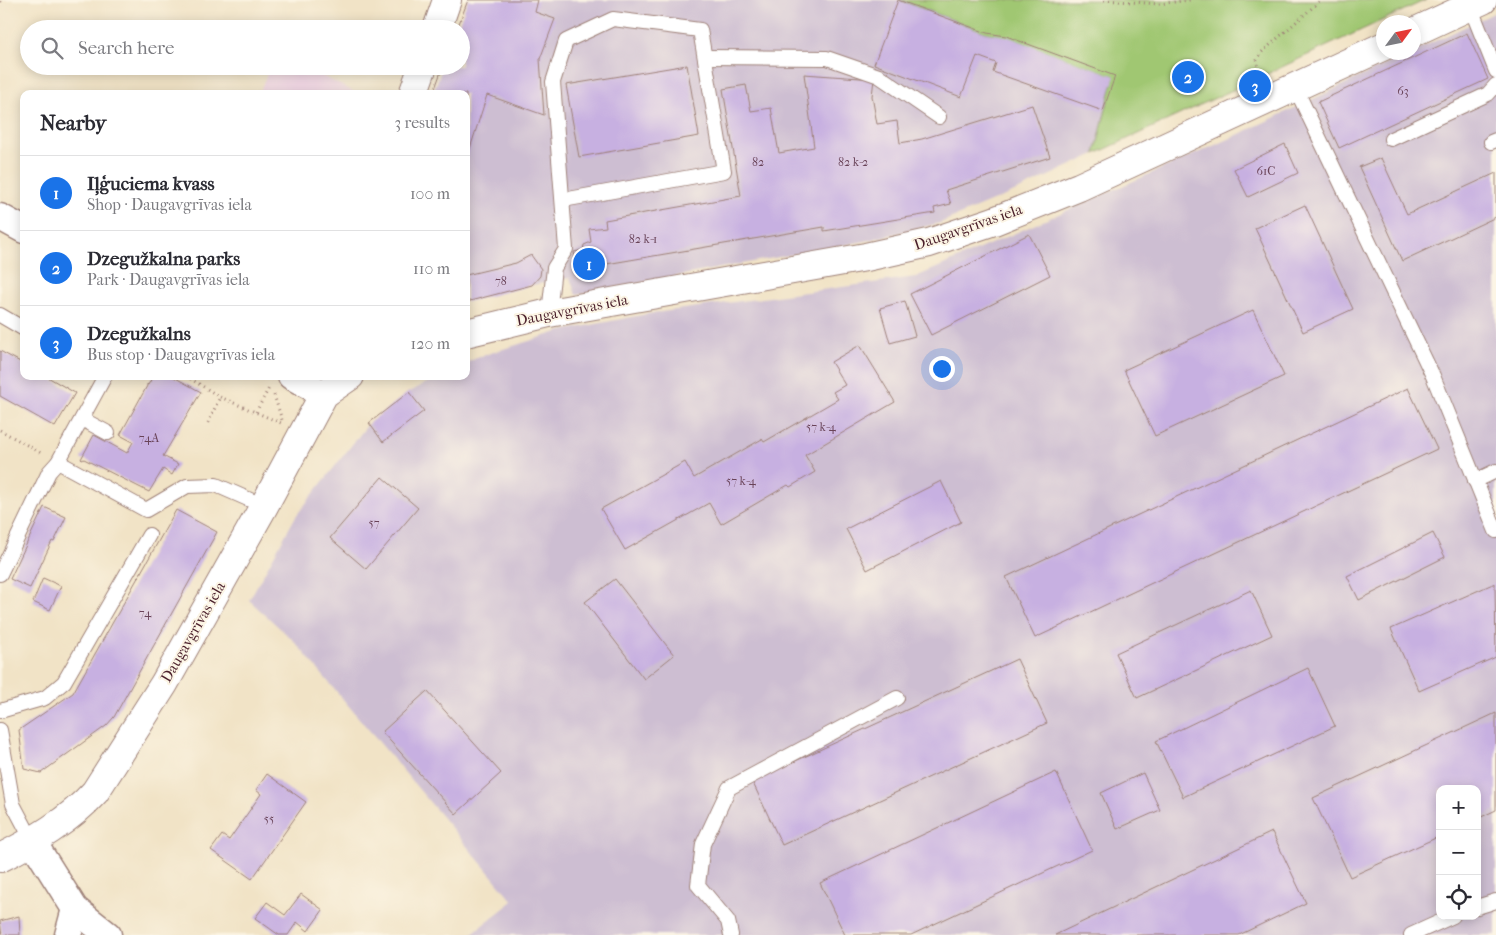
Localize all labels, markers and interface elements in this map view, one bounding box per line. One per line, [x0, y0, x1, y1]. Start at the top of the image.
north arrow [1376, 15, 1421, 60]
search box [20, 20, 470, 75]
icon: search [38, 34, 66, 62]
text: Search here [78, 37, 174, 59]
pin: 2 [1172, 58, 1204, 96]
pin: 3 [1239, 67, 1271, 105]
house number: 63 [1397, 84, 1409, 98]
text: Nearby [40, 111, 106, 135]
text: 3 results [394, 113, 450, 132]
house number: 82 [752, 155, 764, 169]
house number: 82 k-2 [838, 155, 868, 169]
house number: 61C [1257, 164, 1275, 178]
text: Iļģuciema kvass [87, 173, 215, 195]
text: 1 [53, 184, 59, 203]
text: 100 m [410, 184, 450, 203]
text: Shop · Daugavgrīvas iela [87, 195, 252, 214]
street label: Daugavgrīvas iela [912, 200, 1025, 254]
house number: 82 k-1 [629, 232, 657, 246]
pin: 1 [573, 245, 605, 283]
text: Dzegužkalna parks [87, 248, 240, 270]
text: 2 [52, 259, 60, 278]
text: 110 m [413, 259, 450, 278]
text: Park · Daugavgrīvas iela [87, 270, 250, 289]
house number: 78 [495, 274, 507, 288]
street label: Daugavgrīvas iela [515, 290, 630, 330]
text: Dzegužkalns [87, 323, 191, 345]
text: 3 [53, 334, 59, 353]
text: 120 m [411, 334, 450, 353]
text: Bus stop · Daugavgrīvas iela [87, 345, 275, 364]
your location [929, 356, 955, 382]
house number: 57 k-4 [806, 420, 837, 434]
house number: 74A [139, 431, 159, 445]
house number: 57 k-4 [726, 474, 757, 488]
house number: 57 [369, 516, 380, 530]
street label: Daugavgrīvas iela [157, 578, 230, 686]
house number: 74 [139, 606, 152, 620]
map controls [1436, 785, 1481, 920]
button: + [1436, 785, 1481, 830]
house number: 55 [264, 812, 274, 826]
button: − [1436, 830, 1481, 875]
button: locate [1436, 875, 1481, 920]

